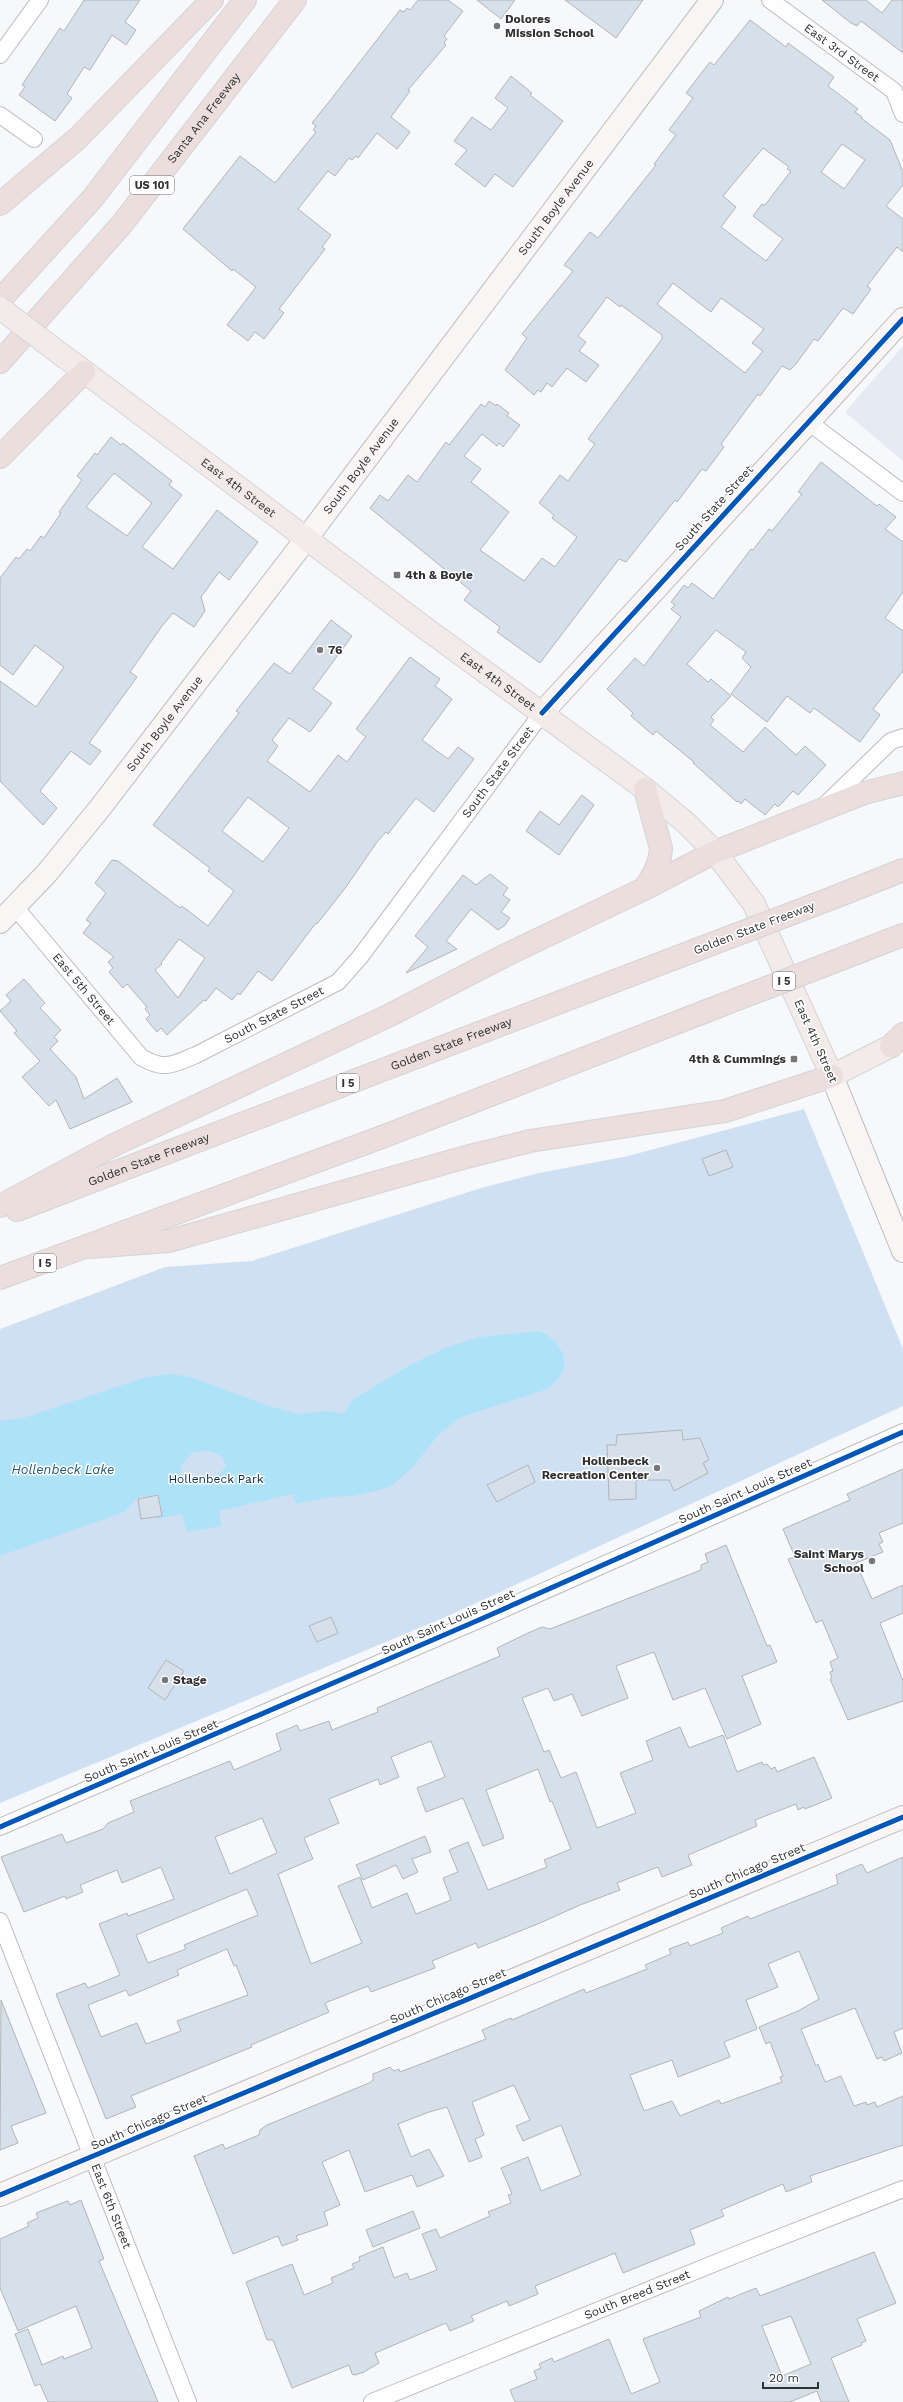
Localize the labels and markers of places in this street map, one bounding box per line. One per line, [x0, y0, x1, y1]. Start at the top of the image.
place label: Dolores Mission School [505, 12, 594, 40]
marker: Dolores Mission School [492, 21, 502, 31]
place label: 4th & Boyle [405, 568, 473, 582]
marker: 4th & Boyle [392, 570, 402, 580]
place label: 76 [328, 643, 342, 657]
marker: 76 [315, 645, 325, 655]
place label: 4th & Cummings [689, 1052, 787, 1066]
marker: 4th & Cummings [789, 1054, 799, 1064]
place label: Hollenbeck Recreation Center [542, 1454, 650, 1482]
marker: Hollenbeck Recreation Center [652, 1463, 662, 1473]
place label: Saint Marys School [794, 1547, 865, 1575]
marker: Saint Marys School [867, 1556, 877, 1566]
place label: Stage [173, 1673, 207, 1687]
marker: Stage [160, 1675, 170, 1685]

